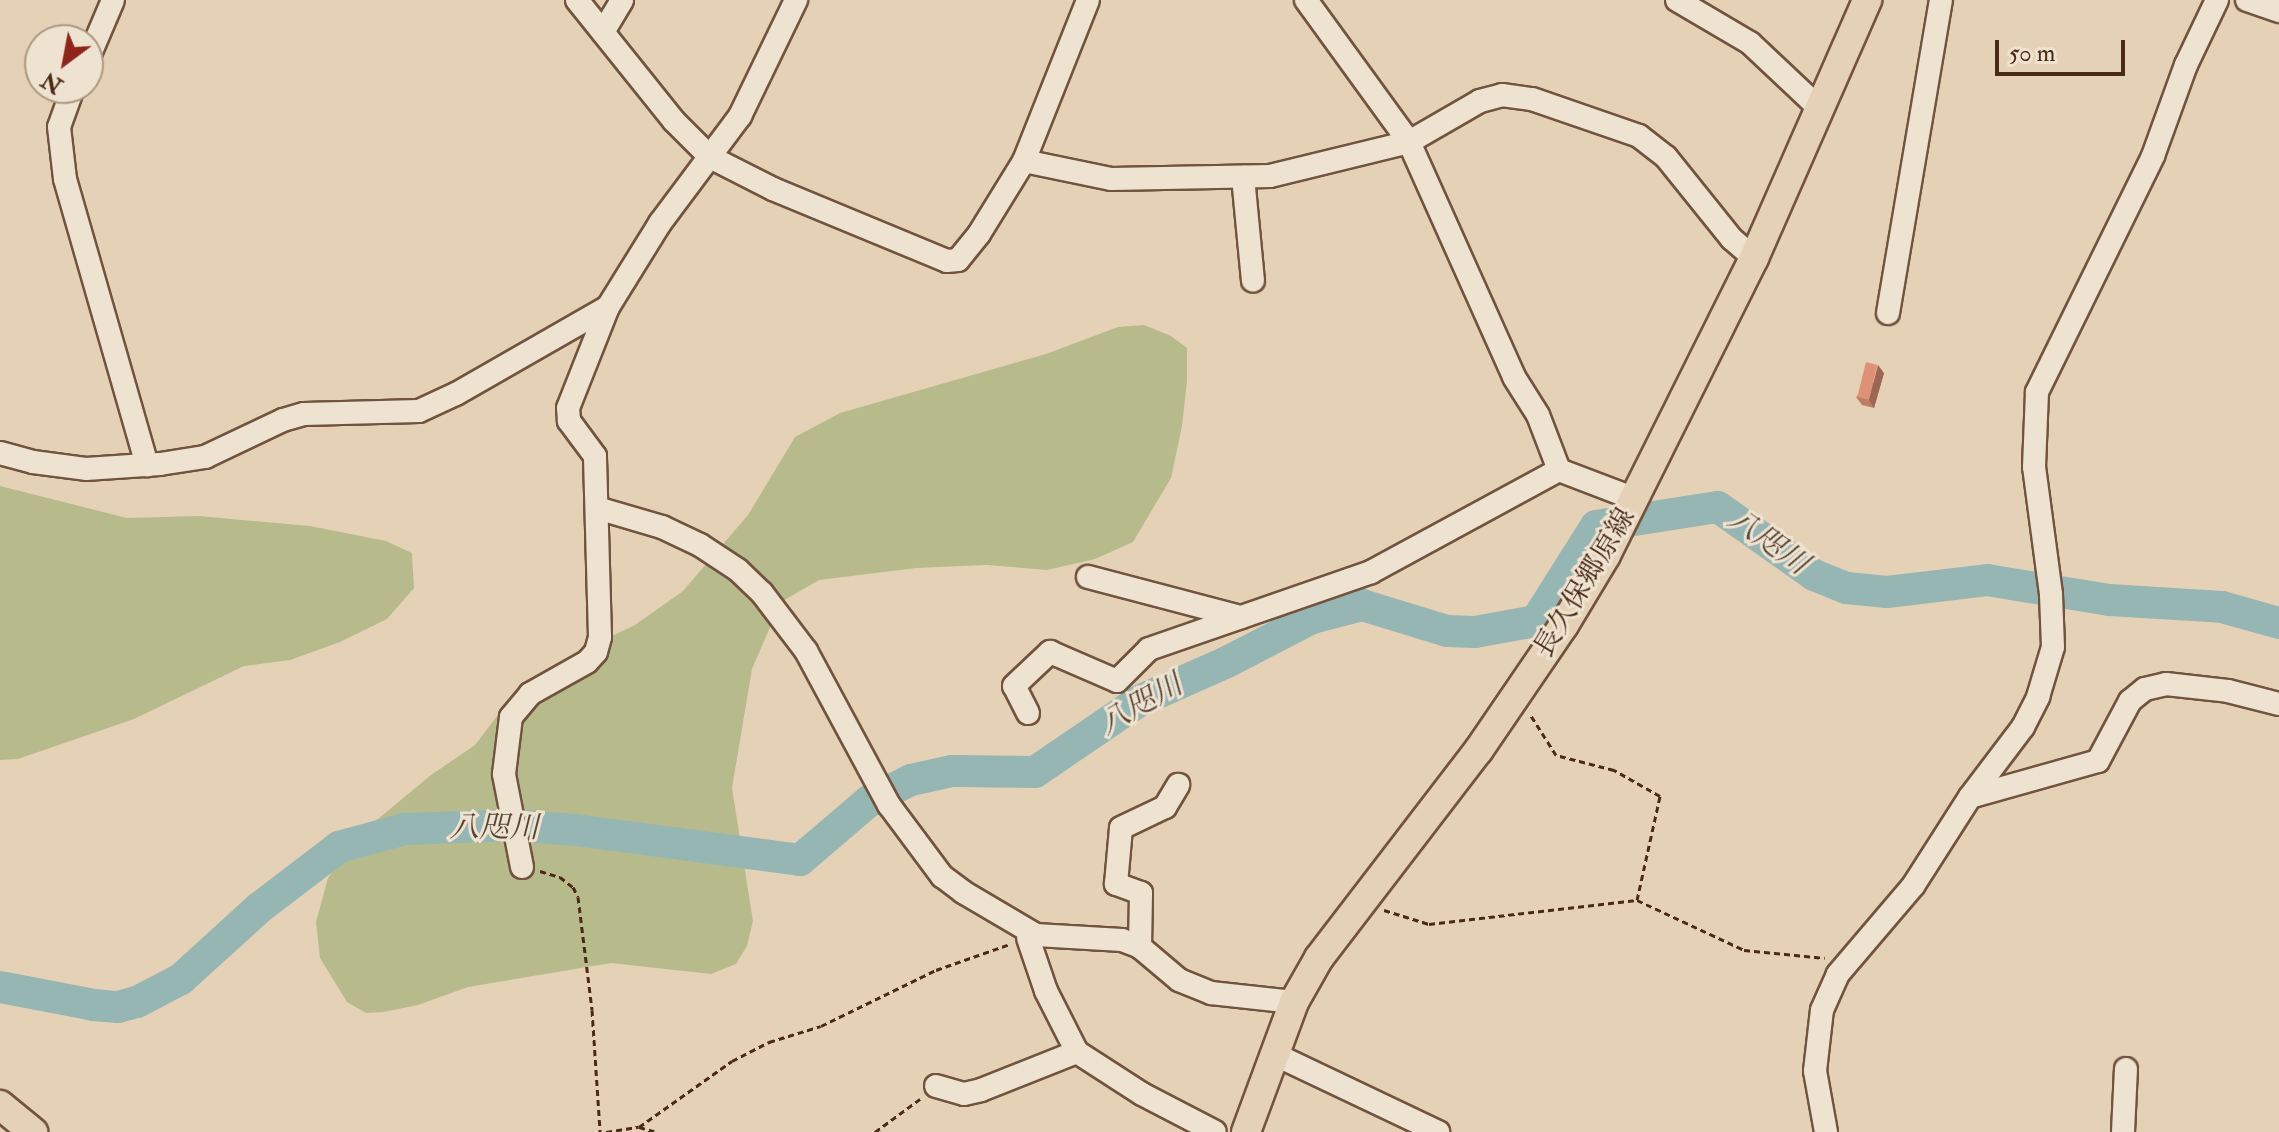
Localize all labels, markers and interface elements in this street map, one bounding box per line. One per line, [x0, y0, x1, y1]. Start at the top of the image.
north arrow [24, 24, 104, 104]
scale bar [1999, 24, 2129, 74]
text: 50 m [2009, 38, 2055, 69]
text: N [37, 66, 68, 100]
water label: 八咫川 [1721, 501, 1815, 583]
street label: 長久保郷原線 [1527, 502, 1643, 664]
water label: 八咫川 [1093, 667, 1189, 743]
water label: 八咫川 [449, 810, 539, 846]

